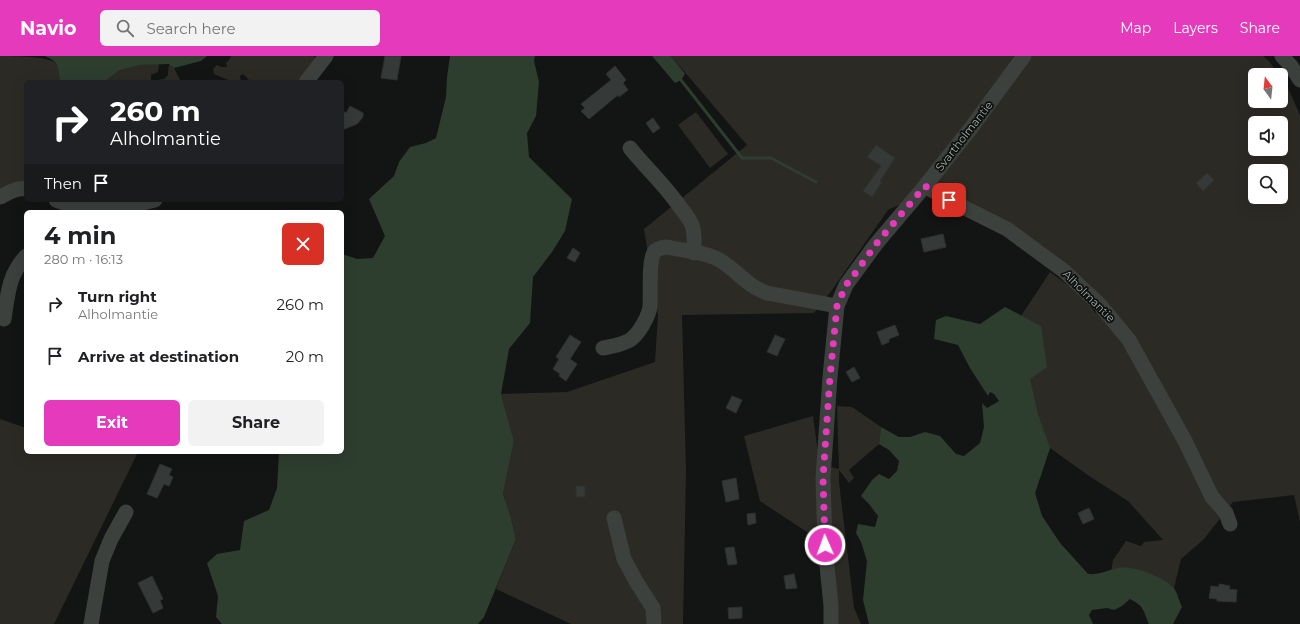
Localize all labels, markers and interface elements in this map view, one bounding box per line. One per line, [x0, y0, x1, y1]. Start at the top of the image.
search box [100, 10, 380, 46]
text: Navio [20, 17, 76, 40]
icon: search [114, 17, 136, 39]
text: Search here [146, 19, 236, 38]
text: Map [1120, 19, 1151, 37]
text: Layers [1173, 19, 1218, 37]
text: Share [1240, 19, 1280, 37]
north arrow [1248, 68, 1288, 108]
map controls [1248, 68, 1288, 204]
text: 260 m [110, 94, 201, 128]
icon: right [44, 96, 96, 148]
street label: Svartholmantie [932, 98, 996, 174]
button: sound [1248, 116, 1288, 156]
text: Alholmantie [110, 128, 221, 150]
button: search [1248, 164, 1288, 204]
icon: arrive [90, 172, 112, 194]
text: Then [44, 174, 82, 193]
pin [932, 183, 966, 217]
icon: arrive [938, 189, 960, 211]
text: 4 min [44, 221, 116, 250]
button: close [282, 223, 324, 265]
text: 280 m · 16:13 [44, 251, 123, 267]
street label: Alholmantie [1060, 267, 1118, 325]
text: Turn right [78, 287, 157, 306]
icon: right [44, 293, 66, 315]
text: 260 m [277, 295, 324, 314]
text: Alholmantie [78, 306, 158, 322]
icon: arrive [44, 345, 66, 367]
text: Arrive at destination [78, 347, 239, 366]
text: 20 m [286, 347, 324, 366]
button: Exit [44, 400, 180, 446]
button: Share [188, 400, 324, 446]
position arrow [804, 524, 846, 566]

